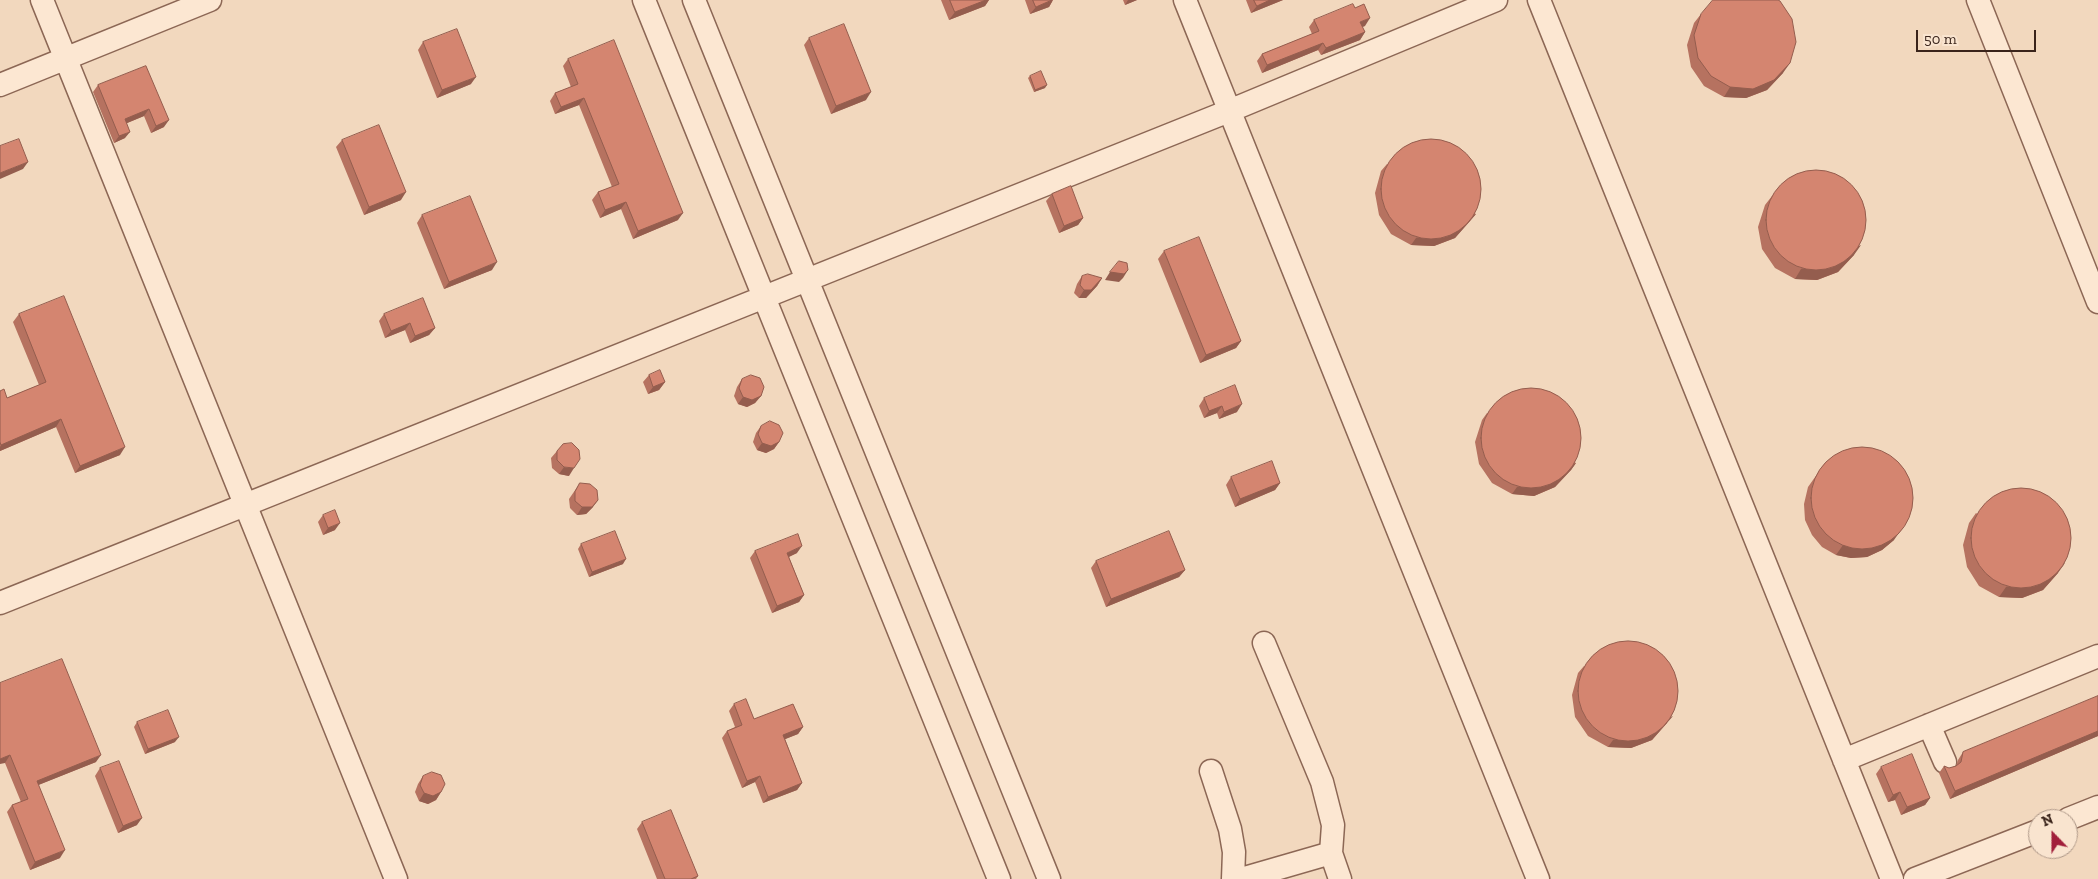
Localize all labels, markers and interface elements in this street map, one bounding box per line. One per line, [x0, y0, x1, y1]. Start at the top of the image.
scale bar [1918, 20, 2038, 52]
text: 50 m [1924, 30, 1957, 48]
north arrow [2028, 809, 2078, 859]
text: N [2039, 811, 2056, 830]

